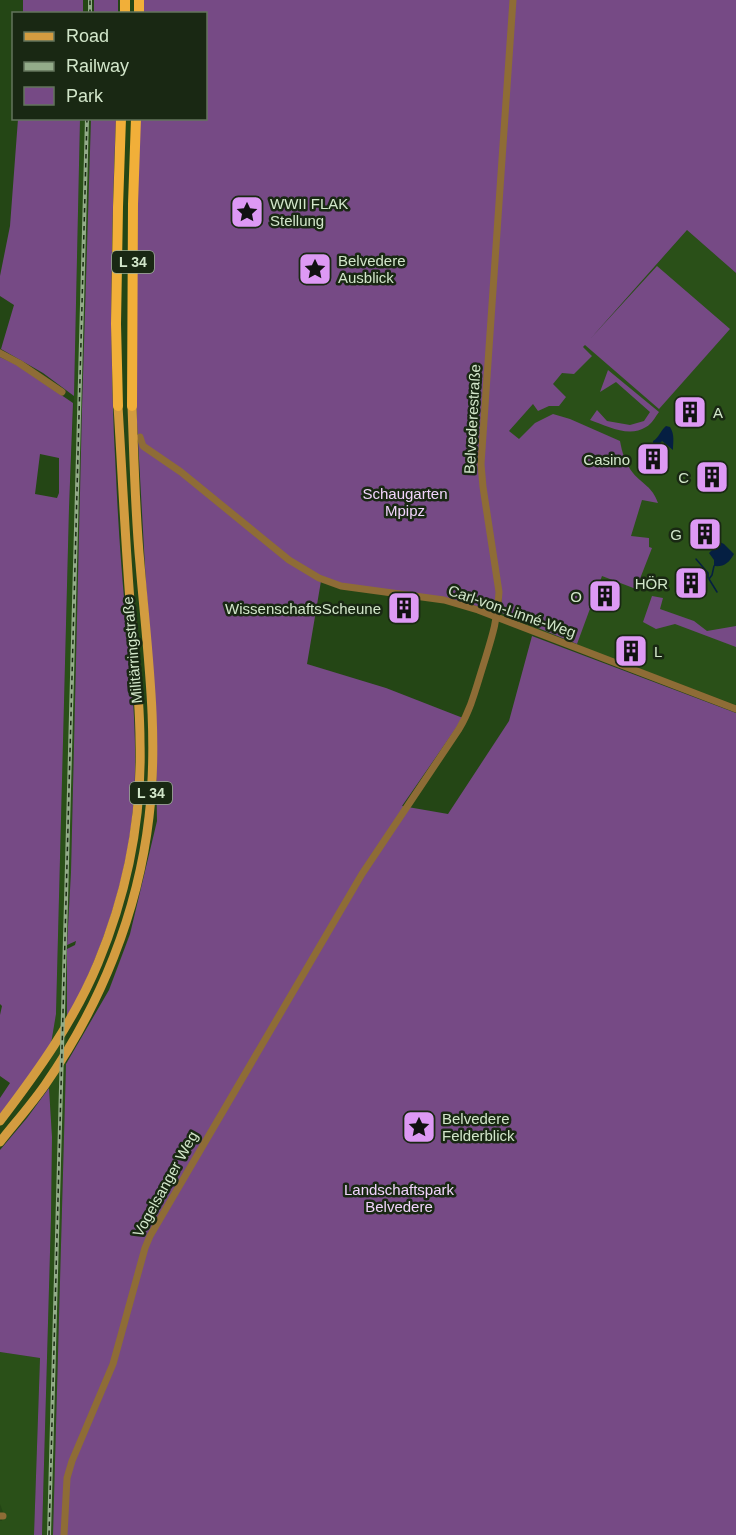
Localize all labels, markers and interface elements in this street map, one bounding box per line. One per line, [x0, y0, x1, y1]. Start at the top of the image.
legend [12, 12, 207, 120]
text: Road [66, 26, 109, 46]
text: Railway [66, 56, 129, 76]
text: Park [66, 86, 104, 106]
place icon: WWII FLAK Stellung [229, 194, 265, 230]
place label: WWII FLAK Stellung [270, 195, 348, 229]
road number: L 34 [112, 251, 154, 273]
place icon: Belvedere Ausblick [297, 251, 333, 287]
place label: Belvedere Ausblick [338, 252, 406, 286]
street label: Belvederestraße [461, 364, 483, 474]
building icon: A [672, 394, 708, 430]
place label: A [713, 404, 723, 421]
building icon: Casino [635, 441, 671, 477]
place label: Casino [583, 451, 630, 468]
building icon: C [694, 459, 730, 495]
place label: C [678, 469, 689, 486]
park label: Schaugarten Mpipz [362, 485, 448, 519]
building icon: G [687, 516, 723, 552]
place label: G [670, 526, 682, 543]
building icon: HÖR [673, 565, 709, 601]
place label: HÖR [635, 575, 668, 592]
building icon: O [587, 578, 623, 614]
street label: Carl-von-Linné-Weg [446, 581, 578, 641]
place label: O [570, 588, 582, 605]
building icon: WissenschaftsScheune [386, 590, 422, 626]
street label: Militärringstraße [119, 596, 145, 704]
place label: WissenschaftsScheune [225, 600, 381, 617]
building icon: L [613, 633, 649, 669]
place label: L [654, 643, 662, 660]
road number: L 34 [130, 782, 172, 804]
place icon: Belvedere Felderblick [401, 1109, 437, 1145]
place label: Belvedere Felderblick [442, 1110, 515, 1144]
street label: Vogelsanger Weg [129, 1128, 201, 1240]
park label: Landschaftspark Belvedere [344, 1181, 455, 1215]

